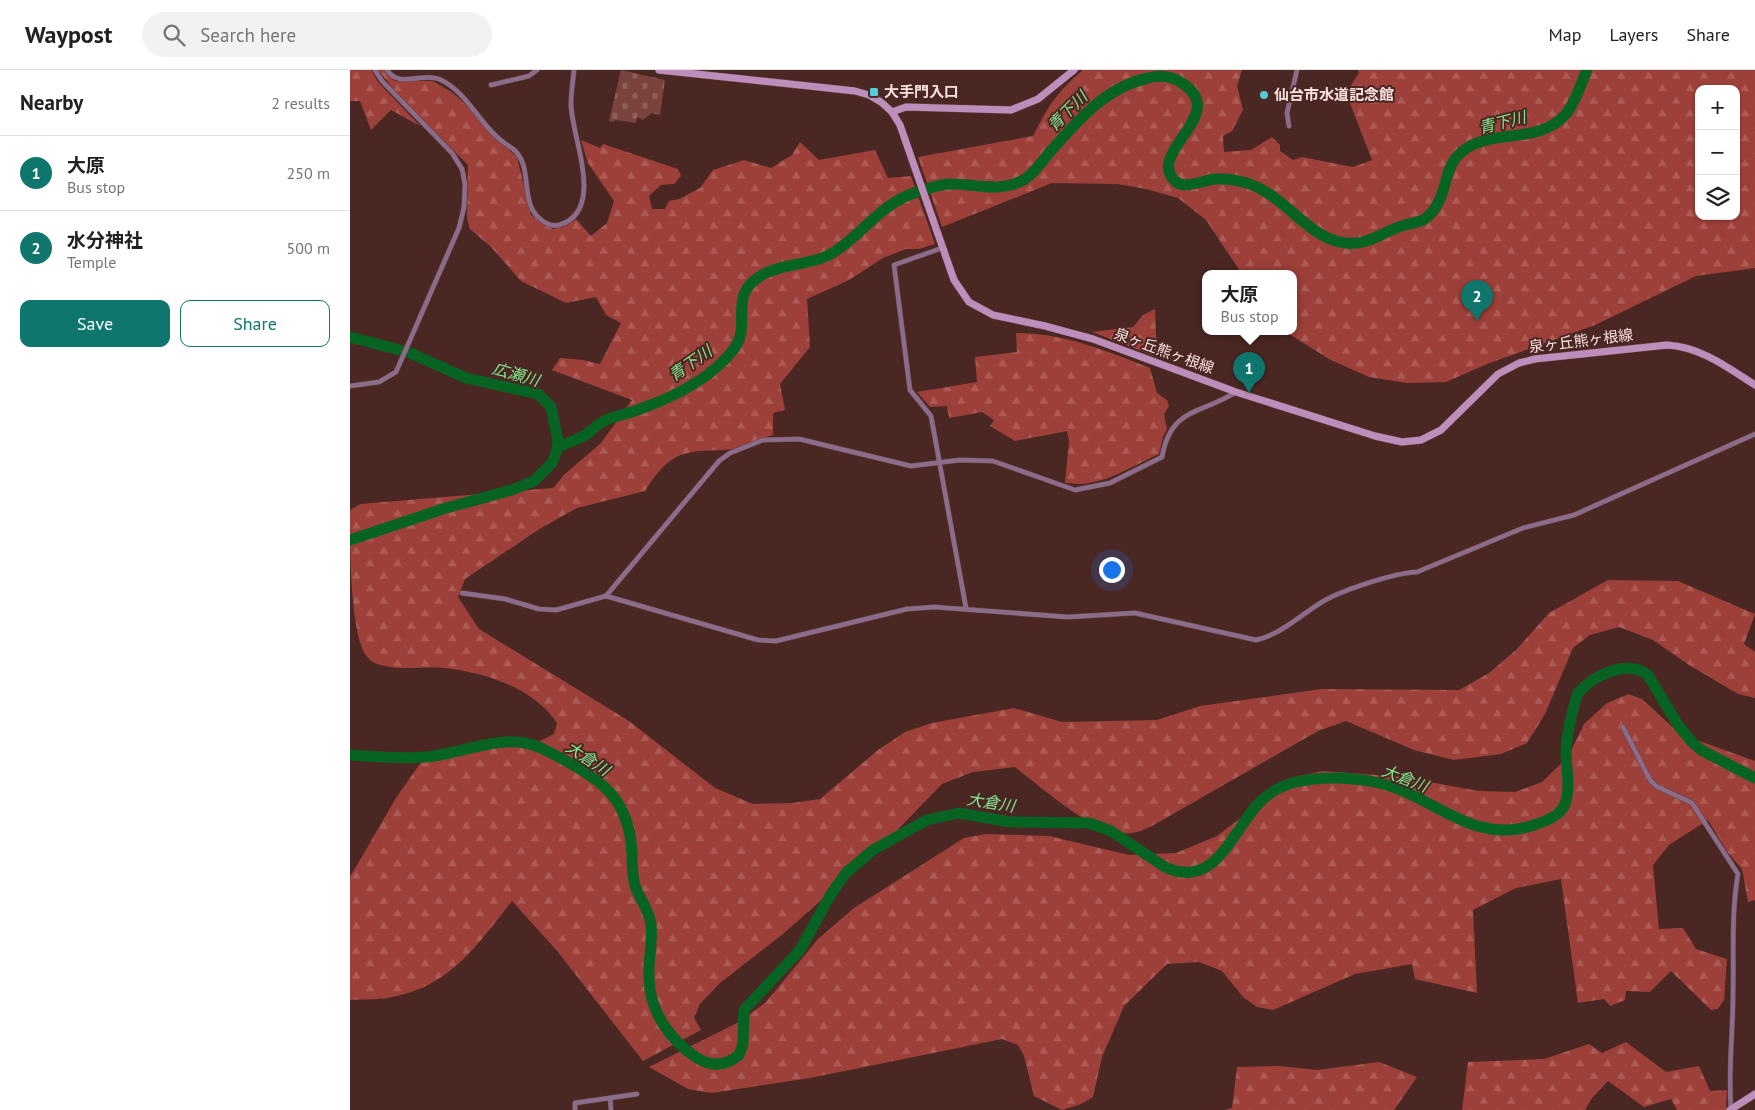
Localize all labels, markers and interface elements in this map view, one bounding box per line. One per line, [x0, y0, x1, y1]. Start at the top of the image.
search box [142, 12, 492, 57]
text: Waypost [25, 19, 112, 50]
icon: search [160, 21, 188, 49]
text: Search here [200, 23, 296, 47]
text: Map [1549, 23, 1581, 46]
text: Layers [1609, 23, 1658, 46]
text: Share [1686, 23, 1730, 46]
place label: 大手門入口 [884, 82, 959, 101]
place label: 仙台市水道記念館 [1274, 85, 1394, 104]
map controls [1695, 85, 1740, 220]
button: + [1695, 85, 1740, 130]
marker: 大手門入口 [868, 86, 880, 98]
water label: 青下川 [1043, 86, 1092, 135]
text: Nearby [20, 89, 83, 116]
marker: 仙台市水道記念館 [1258, 89, 1270, 101]
text: 2 results [271, 93, 330, 113]
water label: 青下川 [1476, 106, 1530, 138]
button: − [1695, 130, 1740, 175]
text: 大原 [67, 153, 105, 177]
text: 1 [31, 163, 41, 183]
text: 250 m [287, 163, 330, 183]
button: layers [1695, 175, 1740, 220]
text: Bus stop [67, 177, 125, 197]
text: 水分神社 [67, 228, 143, 252]
text: 2 [31, 238, 41, 258]
text: 500 m [287, 238, 330, 258]
text: Temple [67, 252, 116, 272]
popup [1202, 270, 1297, 335]
pin: 2 [1461, 280, 1493, 321]
text: 大原 [1220, 282, 1258, 306]
button: Save [20, 300, 170, 347]
button: Share [180, 300, 330, 347]
text: Bus stop [1220, 306, 1279, 326]
street label: 泉ヶ丘熊ヶ根線 [1112, 324, 1217, 377]
street label: 泉ヶ丘熊ヶ根線 [1528, 325, 1634, 356]
water label: 青下川 [665, 340, 717, 385]
pin: 1 [1233, 352, 1265, 393]
water label: 広瀬川 [490, 358, 544, 391]
your location [1099, 557, 1125, 583]
water label: 大倉川 [562, 737, 615, 781]
water label: 大倉川 [1379, 760, 1433, 797]
water label: 大倉川 [966, 788, 1018, 816]

